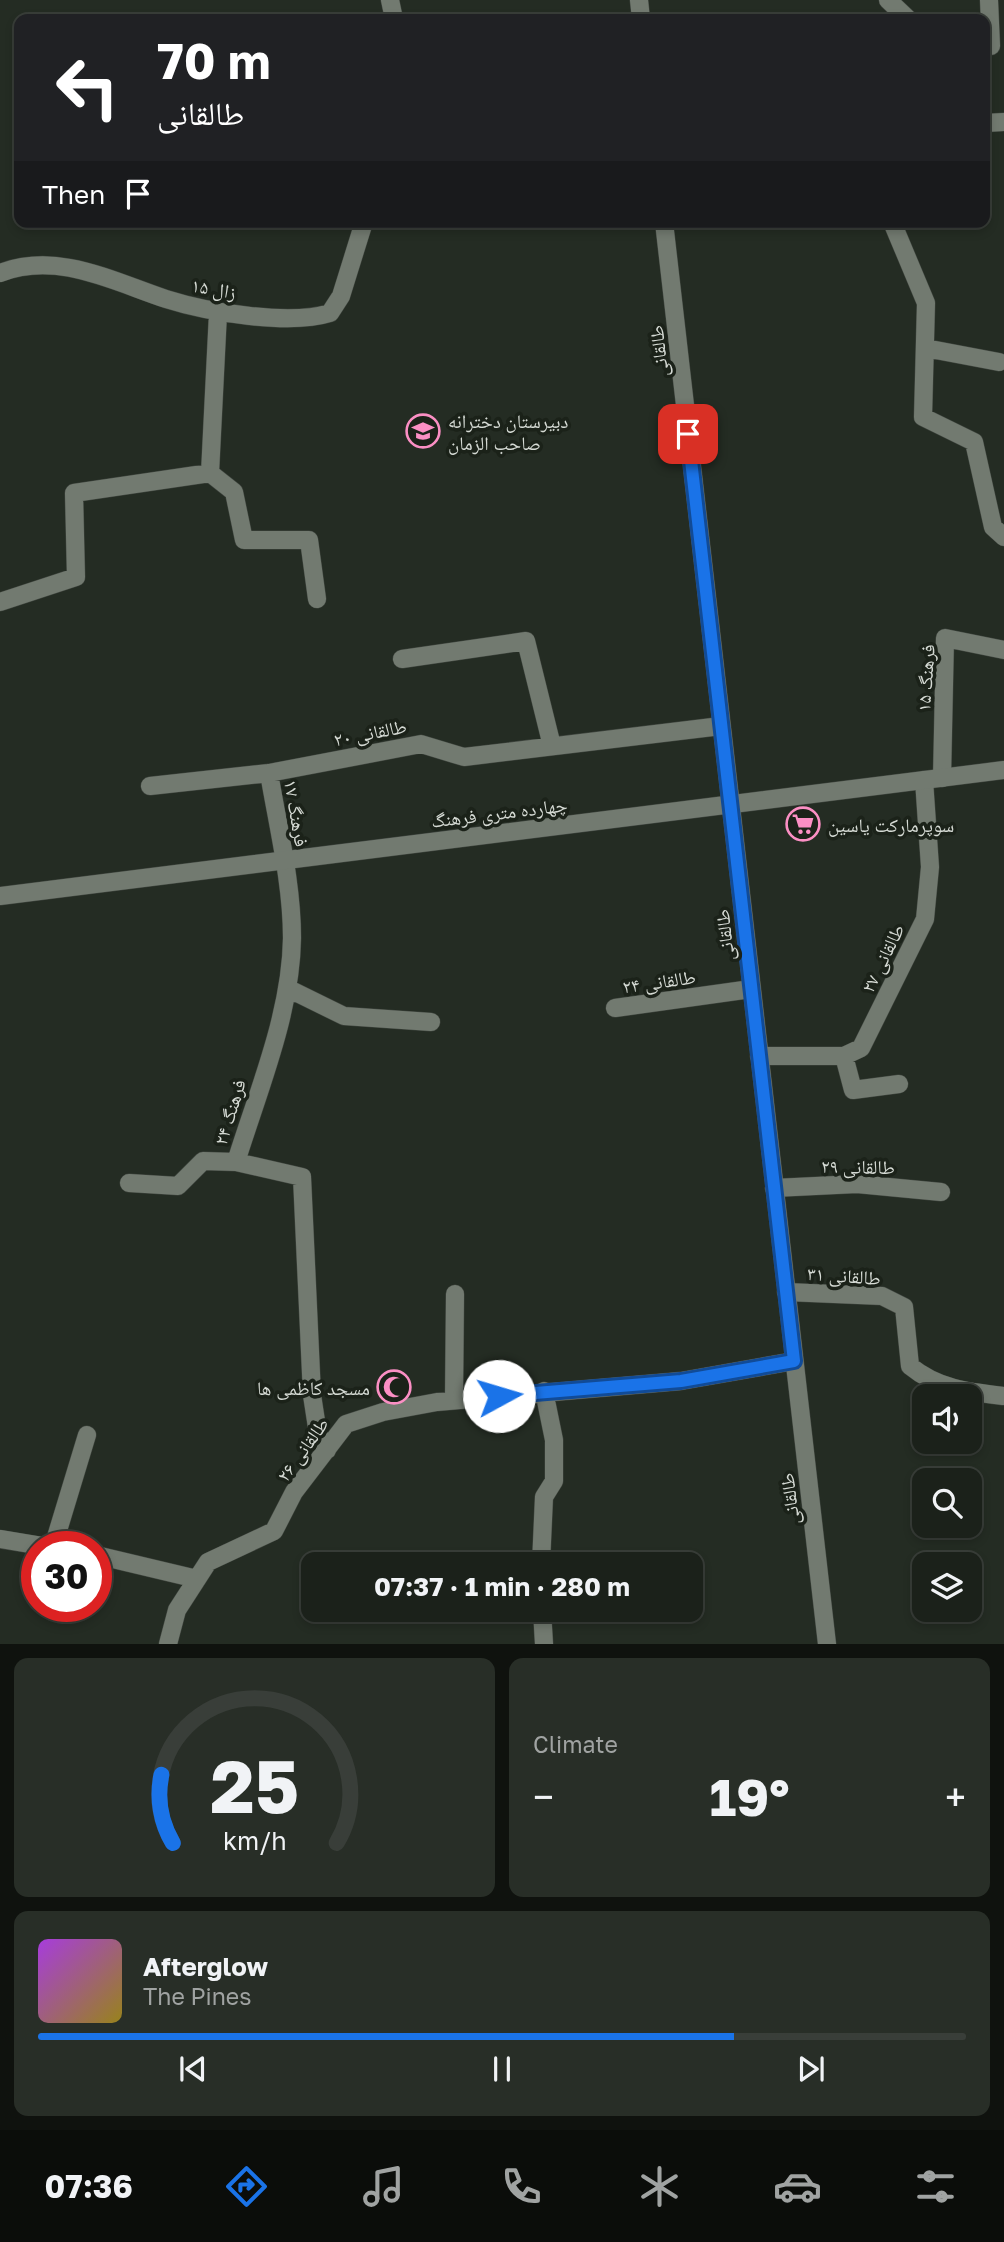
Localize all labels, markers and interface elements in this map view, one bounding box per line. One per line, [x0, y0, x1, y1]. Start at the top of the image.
text: 70 m [157, 31, 271, 90]
icon: left [42, 42, 133, 133]
text: طالقانی [157, 94, 244, 132]
icon: arrive [119, 175, 157, 213]
text: Then [42, 179, 105, 210]
street label: زال ۱۵ [190, 273, 238, 304]
street label: طالقانی [644, 324, 673, 378]
pin [658, 404, 718, 464]
place label: دبیرستان دخترانه صاحب الزمان [448, 409, 569, 455]
school or university icon: دبیرستان دخترانه صاحب الزمان [404, 412, 442, 450]
icon: arrive [669, 415, 707, 453]
street label: فرهنگ ۱۵ [911, 644, 940, 713]
street label: طالقانی ۲۰ [332, 714, 409, 751]
street label: فرهنگ ۱۷ [279, 778, 314, 848]
street label: چهارده متری فرهنگ [430, 792, 569, 833]
supermarket icon: سوپرمارکت یاسین [784, 805, 822, 843]
place label: سوپرمارکت یاسین [828, 813, 954, 837]
street label: طالقانی [710, 908, 739, 962]
street label: طالقانی ۲۷ [856, 920, 909, 997]
street label: طالقانی ۲۴ [621, 964, 697, 999]
street label: فرهنگ ۲۴ [208, 1076, 251, 1148]
street label: طالقانی ۲۹ [821, 1154, 895, 1179]
street label: طالقانی ۳۱ [806, 1261, 882, 1290]
position arrow [462, 1359, 536, 1433]
mosque icon: مسجد کاظمی ها [375, 1368, 413, 1406]
place label: مسجد کاظمی ها [257, 1376, 370, 1400]
map controls [912, 1384, 982, 1622]
button: sound [912, 1384, 982, 1454]
street label: طالقانی ۲۶ [271, 1412, 334, 1486]
button: search [912, 1468, 982, 1538]
street label: طالقانی [774, 1472, 805, 1526]
speed limit sign: 30 [21, 1531, 112, 1622]
button: layers [912, 1552, 982, 1622]
text: 07:37 · 1 min · 280 m [374, 1571, 630, 1602]
text: Climate [533, 1730, 618, 1758]
text: 25 [210, 1743, 299, 1830]
text: 19° [709, 1765, 790, 1827]
text: − [533, 1774, 554, 1819]
text: + [945, 1774, 966, 1819]
text: km/h [223, 1825, 286, 1856]
text: Afterglow [143, 1951, 268, 1982]
text: The Pines [143, 1982, 251, 2010]
icon: previous [174, 2050, 212, 2088]
icon: pause [483, 2050, 521, 2088]
icon: next [792, 2050, 830, 2088]
icon: directions [222, 2162, 271, 2211]
icon: music [359, 2162, 408, 2211]
icon: phone [497, 2162, 546, 2211]
icon: climate [635, 2162, 684, 2211]
icon: car [773, 2162, 822, 2211]
icon: filters [911, 2162, 960, 2211]
text: 07:36 [44, 2167, 133, 2205]

